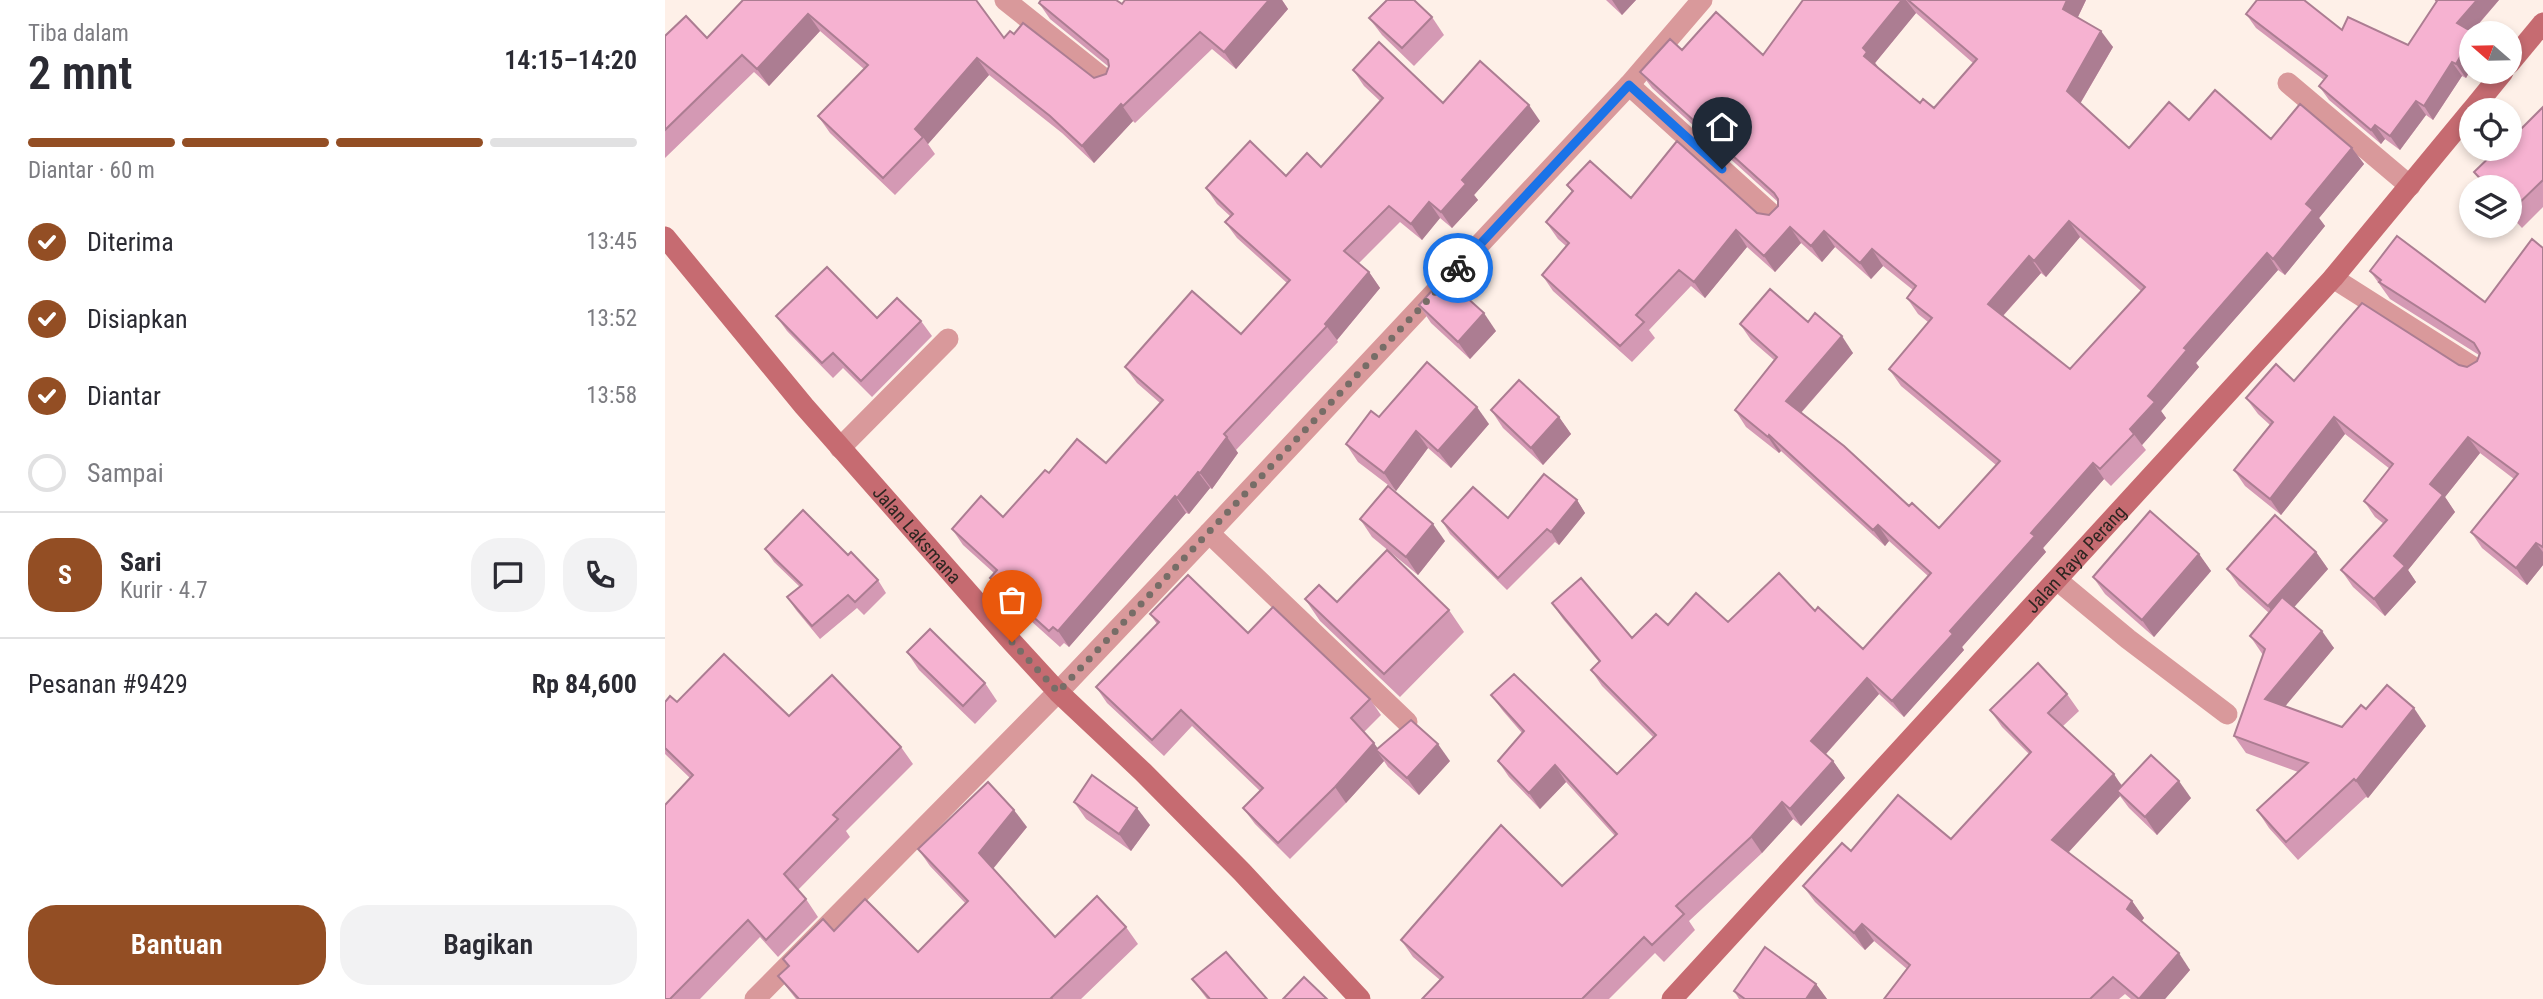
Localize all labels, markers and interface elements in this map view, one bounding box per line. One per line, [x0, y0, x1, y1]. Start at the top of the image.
text: Tiba dalam [28, 20, 129, 47]
north arrow [2459, 21, 2522, 84]
map controls [2459, 21, 2522, 238]
text: 14:15–14:20 [504, 45, 637, 75]
text: 2 mnt [28, 46, 133, 100]
pin [1692, 97, 1752, 169]
button: locate [2459, 98, 2522, 161]
icon: home [1703, 108, 1741, 146]
text: Diantar · 60 m [28, 157, 155, 184]
button: layers [2459, 175, 2522, 238]
icon: check [28, 223, 66, 261]
text: Diterima [87, 227, 174, 257]
text: 13:45 [586, 228, 637, 255]
courier [1423, 233, 1493, 303]
icon: bike [1439, 249, 1477, 287]
icon: check [28, 300, 66, 338]
text: Disiapkan [87, 304, 188, 334]
text: 13:52 [586, 305, 637, 332]
icon: check [28, 377, 66, 415]
text: Diantar [87, 381, 161, 411]
text: 13:58 [586, 382, 637, 409]
text: Sampai [87, 458, 164, 488]
street label: Jalan Laksmana [868, 481, 966, 588]
street label: Jalan Raya Perang [2020, 500, 2131, 618]
button: chat [471, 538, 545, 612]
button: phone [563, 538, 637, 612]
text: Sari [120, 547, 161, 577]
text: S [58, 560, 72, 590]
pin [982, 570, 1042, 642]
text: Kurir · 4.7 [120, 577, 208, 604]
icon: bag [993, 581, 1031, 619]
text: Pesanan #9429 [28, 669, 188, 699]
text: Rp 84,600 [532, 669, 637, 699]
button: Bantuan [28, 905, 326, 985]
button: Bagikan [340, 905, 637, 985]

